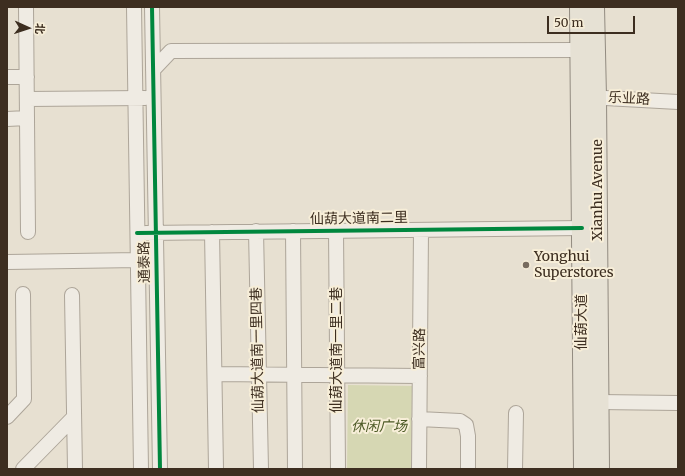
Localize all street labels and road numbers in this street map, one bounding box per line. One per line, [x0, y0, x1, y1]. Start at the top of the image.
street label: 乐业路 [608, 90, 650, 108]
street label: Xianhu Avenue [590, 139, 606, 241]
street label: 仙葫大道南二里 [310, 210, 408, 228]
street label: 通泰路 [136, 241, 154, 283]
street label: 仙葫大道南一里四巷 [249, 287, 267, 413]
street label: 仙葫大道南一里二巷 [329, 287, 345, 413]
street label: 仙葫大道 [574, 294, 590, 350]
street label: 富兴路 [411, 328, 429, 370]

